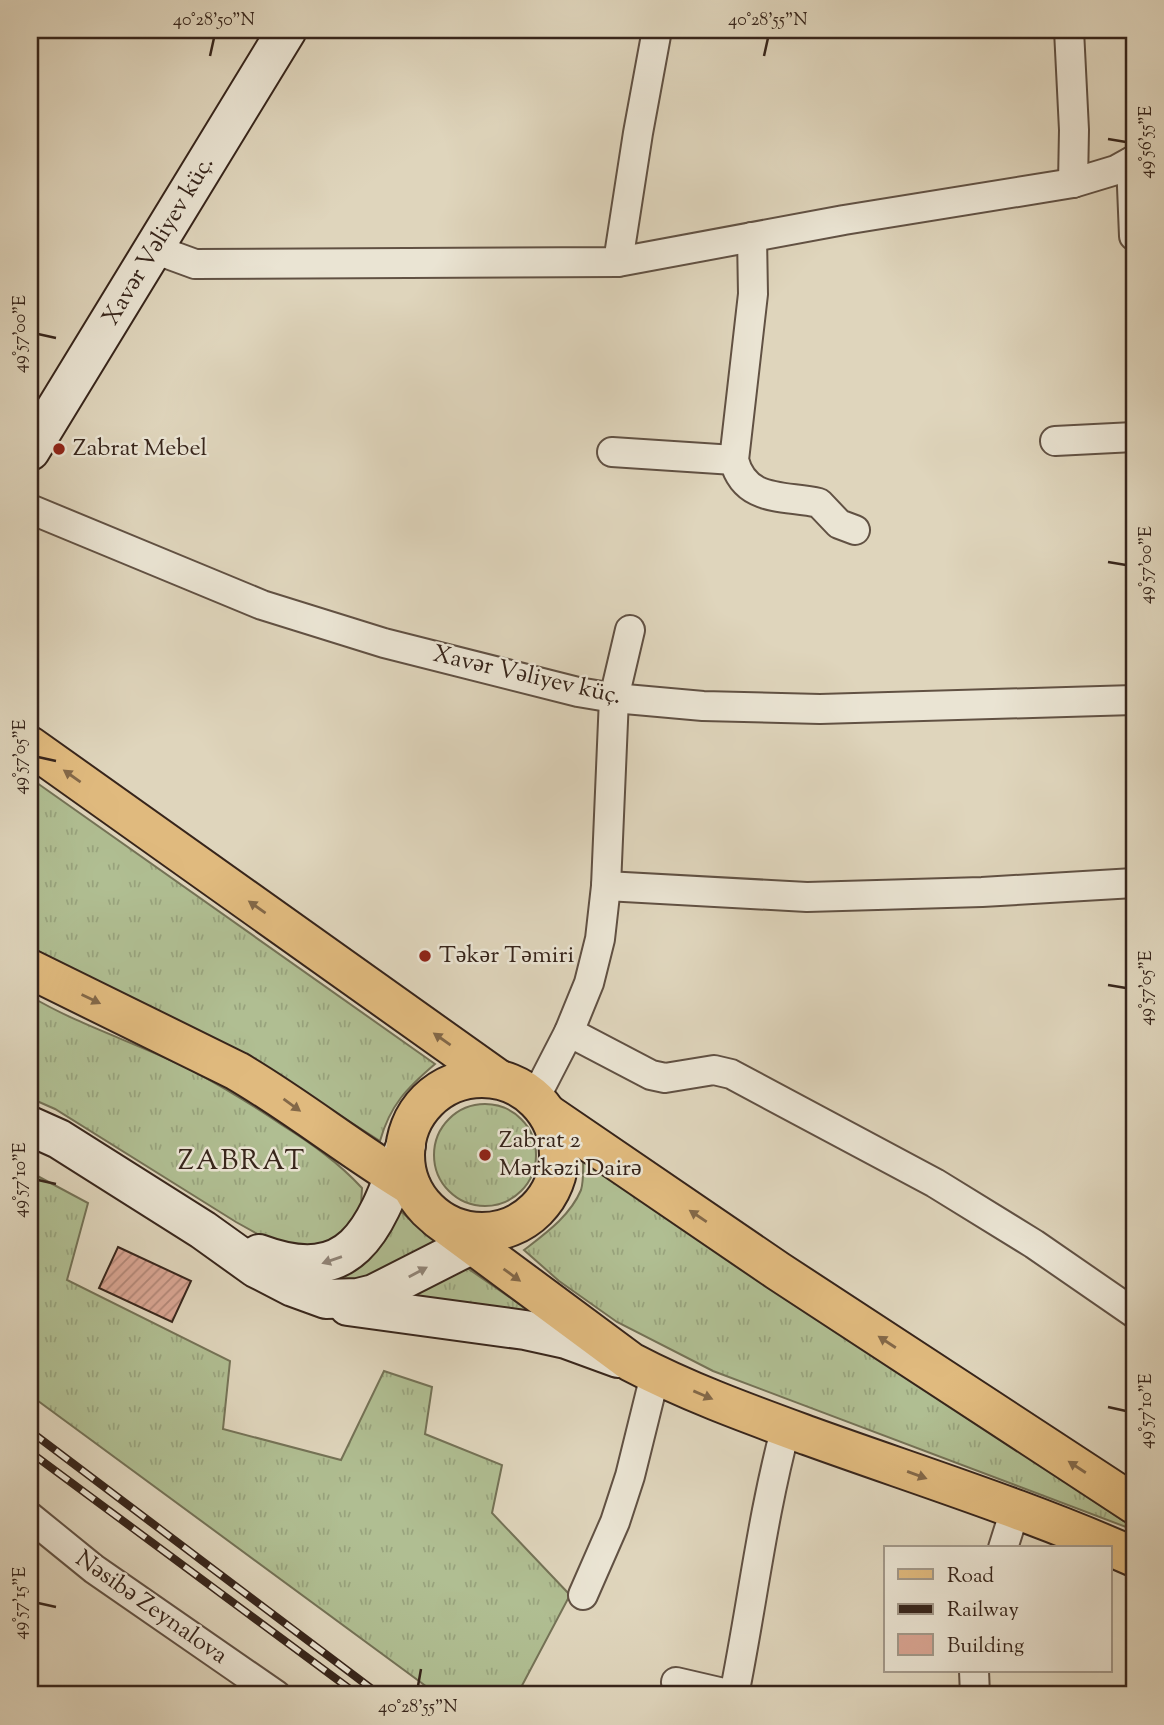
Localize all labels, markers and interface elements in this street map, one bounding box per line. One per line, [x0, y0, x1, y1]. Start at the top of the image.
text: 40°28'50"N [173, 8, 255, 34]
text: 40°28'55"N [728, 8, 808, 34]
text: 49°56'55"E [1134, 105, 1160, 178]
street label: Xavər Vəliyev küç. [95, 150, 223, 332]
text: 49°57'00"E [8, 295, 34, 373]
place label: Zabrat Mebel [73, 432, 207, 466]
marker: Zabrat Mebel [51, 441, 67, 457]
text: 49°57'00"E [1134, 526, 1160, 604]
street label: Xavər Vəliyev küç. [430, 638, 624, 714]
text: 49°57'05"E [8, 719, 34, 795]
one-way arrow [63, 769, 81, 783]
one-way arrow [248, 901, 266, 915]
place label: Təkər Təmiri [439, 939, 574, 973]
marker: Təkər Təmiri [417, 948, 433, 964]
text: 49°57'05"E [1134, 950, 1160, 1026]
one-way arrow [81, 993, 101, 1005]
one-way arrow [433, 1032, 451, 1046]
one-way arrow [283, 1098, 301, 1112]
place label: Zabrat 2 Mərkəzi Dairə [499, 1124, 642, 1186]
text: 49°57'10"E [8, 1142, 34, 1218]
district label: ZABRAT [178, 1142, 306, 1182]
marker: Zabrat 2 Mərkəzi Dairə [477, 1147, 493, 1163]
one-way arrow [688, 1210, 707, 1223]
one-way arrow [321, 1255, 342, 1266]
one-way arrow [408, 1267, 428, 1278]
one-way arrow [503, 1268, 521, 1282]
one-way arrow [878, 1335, 896, 1349]
text: 49°57'10"E [1134, 1373, 1160, 1449]
one-way arrow [693, 1390, 714, 1401]
one-way arrow [1067, 1460, 1087, 1473]
one-way arrow [906, 1469, 927, 1480]
street label: Nəsibə Zeynalova [68, 1543, 234, 1673]
legend [884, 1546, 1112, 1672]
text: Road [947, 1562, 994, 1592]
text: 49°57'15"E [8, 1566, 34, 1639]
text: Railway [947, 1596, 1019, 1626]
text: Building [947, 1632, 1024, 1662]
text: 40°28'55"N [378, 1695, 458, 1721]

